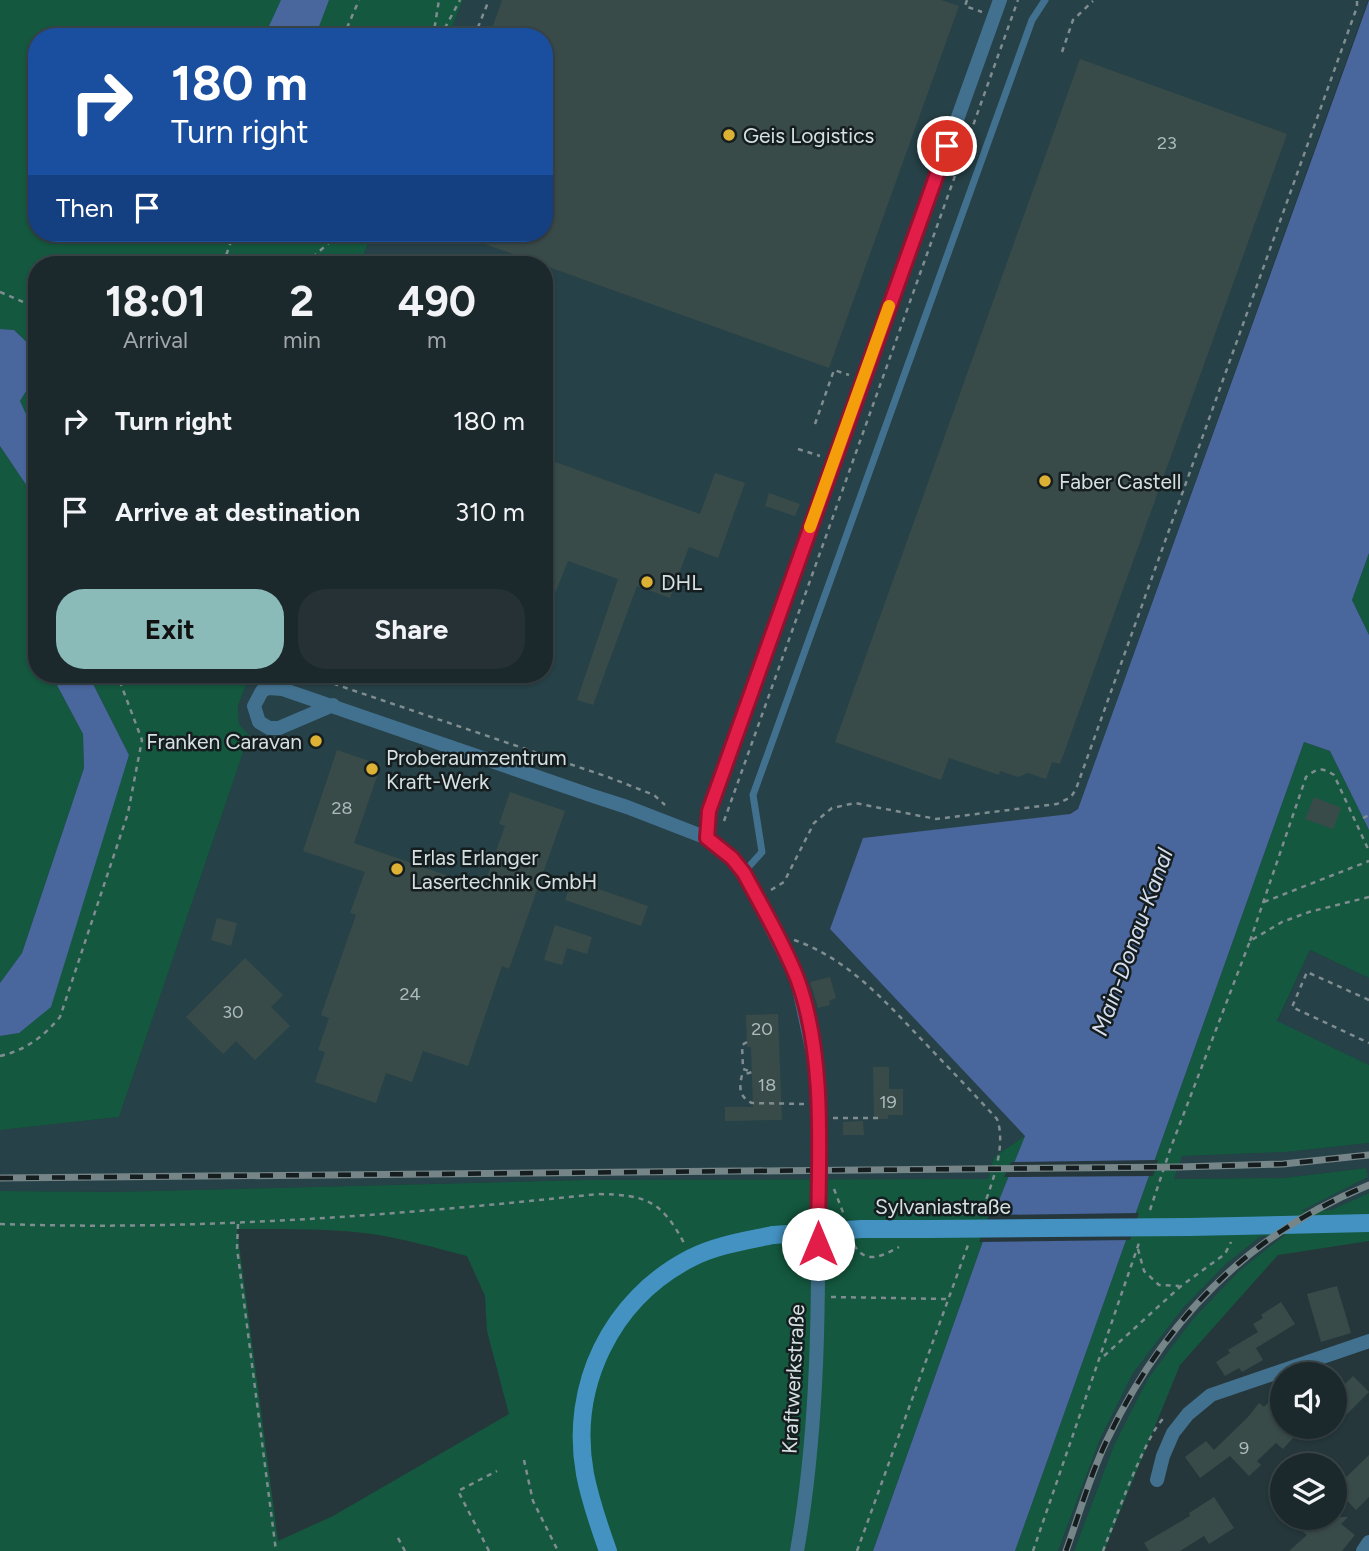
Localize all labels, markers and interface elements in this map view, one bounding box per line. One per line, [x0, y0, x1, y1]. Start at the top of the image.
text: 180 m [171, 53, 308, 112]
icon: right [56, 56, 147, 147]
text: Turn right [171, 113, 309, 151]
pin [917, 116, 977, 176]
place label: Geis Logistics [743, 123, 874, 148]
marker: Geis Logistics [721, 127, 737, 143]
icon: arrive [928, 127, 966, 165]
house number: 23 [1157, 132, 1177, 154]
icon: arrive [128, 189, 166, 227]
text: Then [56, 192, 114, 224]
text: 18:01 [105, 276, 206, 327]
text: 2 [290, 276, 314, 327]
text: 490 [398, 276, 476, 327]
text: Arrival [123, 326, 188, 354]
text: min [283, 326, 321, 354]
text: m [427, 326, 447, 354]
icon: right [56, 402, 94, 440]
text: Turn right [115, 405, 232, 437]
text: 180 m [453, 405, 525, 437]
place label: Faber Castell [1059, 469, 1181, 494]
marker: Faber Castell [1037, 473, 1053, 489]
icon: arrive [56, 493, 94, 531]
text: Arrive at destination [115, 496, 360, 528]
text: 310 m [455, 496, 525, 528]
place label: DHL [661, 570, 702, 595]
marker: DHL [639, 574, 655, 590]
button: Exit [56, 589, 284, 669]
button: Share [298, 589, 525, 669]
place label: Franken Caravan [146, 729, 302, 754]
marker: Franken Caravan [308, 733, 324, 749]
place label: Proberaumzentrum Kraft-Werk [386, 745, 567, 794]
marker: Proberaumzentrum Kraft-Werk [364, 761, 380, 777]
house number: 28 [331, 797, 353, 819]
water label: Main-Donau-Kanal [1085, 844, 1179, 1040]
place label: Erlas Erlanger Lasertechnik GmbH [411, 845, 597, 894]
marker: Erlas Erlanger Lasertechnik GmbH [389, 861, 405, 877]
house number: 24 [399, 983, 421, 1005]
house number: 30 [222, 1001, 244, 1023]
house number: 20 [751, 1018, 773, 1040]
house number: 18 [758, 1074, 776, 1096]
house number: 19 [879, 1091, 897, 1113]
street label: Sylvaniastraße [875, 1194, 1011, 1219]
position arrow [781, 1207, 855, 1281]
street label: Kraftwerkstraße [777, 1303, 809, 1455]
map controls [1270, 1362, 1347, 1530]
button: sound [1270, 1362, 1347, 1439]
house number: 9 [1239, 1437, 1249, 1459]
button: layers [1270, 1453, 1347, 1530]

